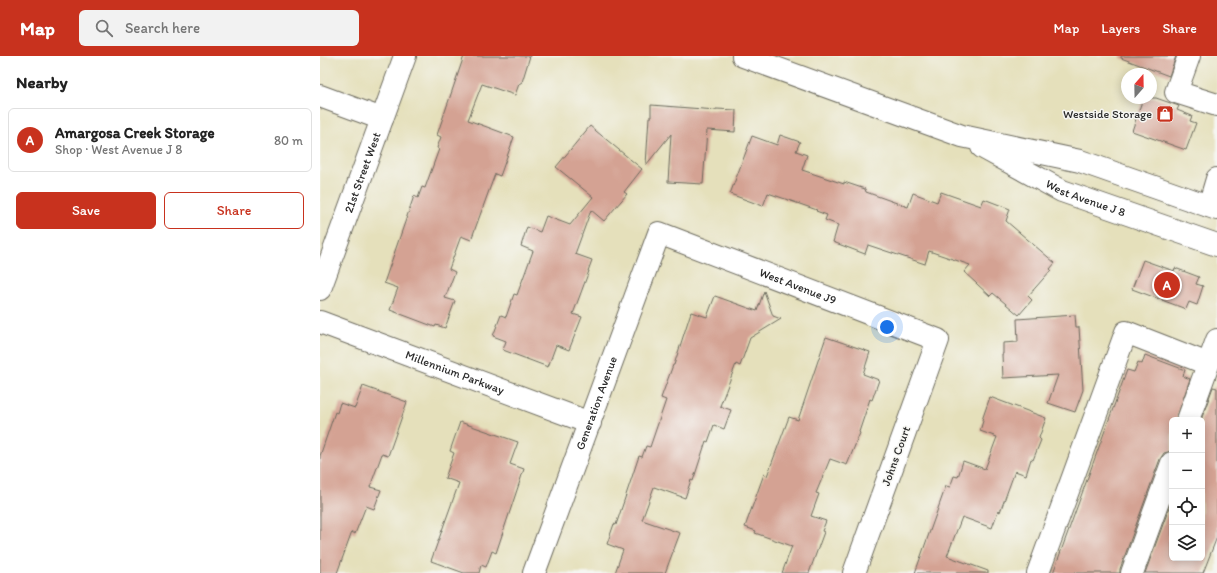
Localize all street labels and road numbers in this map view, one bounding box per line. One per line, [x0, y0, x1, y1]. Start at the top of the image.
street label: 21st Street West [341, 130, 384, 215]
street label: West Avenue J 8 [1043, 176, 1128, 220]
street label: West Avenue J9 [757, 265, 838, 307]
street label: Millennium Parkway [403, 348, 507, 397]
street label: Generation Avenue [573, 354, 620, 452]
street label: Johns Court [879, 424, 913, 488]

